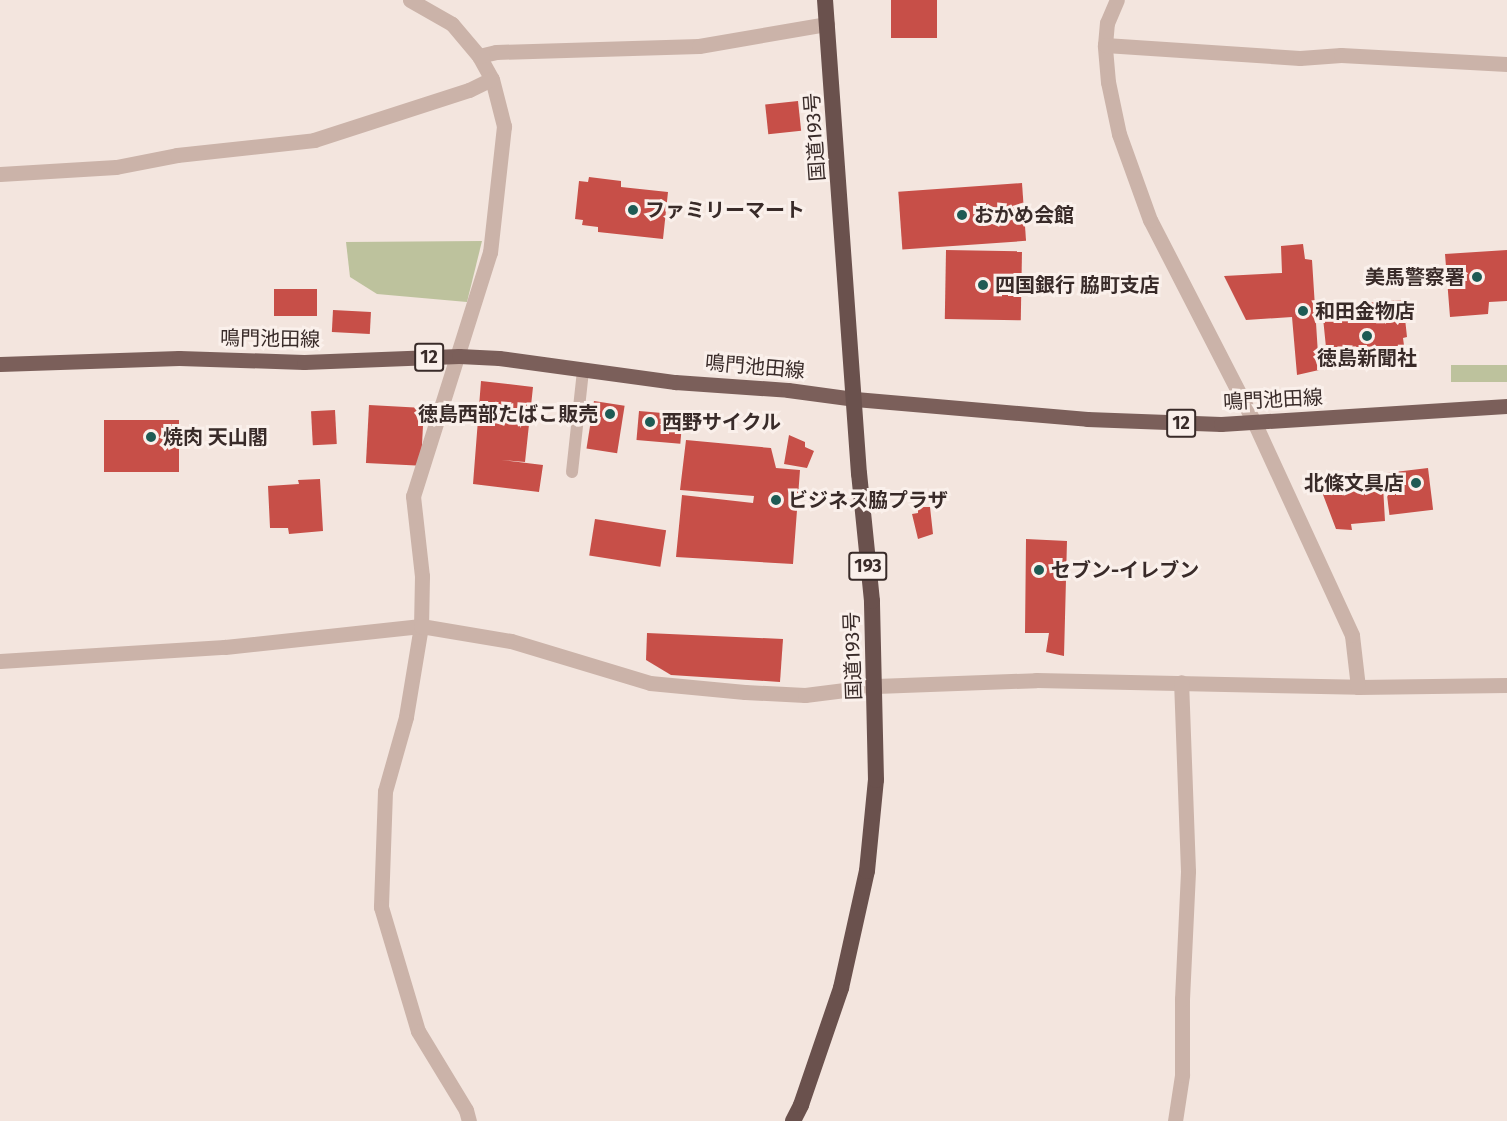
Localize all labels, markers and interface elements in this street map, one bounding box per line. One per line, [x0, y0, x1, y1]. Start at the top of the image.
street label: 国道193号 [800, 92, 830, 182]
place label: ファミリーマート [645, 198, 805, 222]
marker: ファミリーマート [626, 203, 640, 217]
place label: おかめ会館 [974, 203, 1074, 227]
marker: おかめ会館 [955, 208, 969, 222]
place label: 美馬警察署 [1365, 265, 1465, 289]
marker: 美馬警察署 [1470, 270, 1484, 284]
place label: 四国銀行 脇町支店 [995, 273, 1160, 297]
marker: 四国銀行 脇町支店 [976, 278, 990, 292]
place label: 和田金物店 [1315, 299, 1415, 323]
marker: 和田金物店 [1296, 304, 1310, 318]
street label: 鳴門池田線 [220, 326, 320, 352]
marker: 徳島新聞社 [1360, 329, 1374, 343]
road number: 12 [414, 342, 444, 372]
place label: 徳島新聞社 [1317, 346, 1417, 370]
street label: 鳴門池田線 [704, 351, 806, 383]
street label: 鳴門池田線 [1222, 385, 1324, 415]
place label: 徳島西部たばこ販売 [418, 402, 598, 426]
marker: 徳島西部たばこ販売 [603, 407, 617, 421]
road number: 12 [1166, 408, 1196, 438]
place label: 西野サイクル [662, 410, 782, 434]
marker: 西野サイクル [643, 415, 657, 429]
place label: 焼肉 天山閣 [163, 425, 268, 449]
marker: 焼肉 天山閣 [144, 430, 158, 444]
place label: 北條文具店 [1304, 471, 1404, 495]
marker: 北條文具店 [1409, 476, 1423, 490]
place label: ビジネス脇プラザ [788, 488, 948, 512]
marker: ビジネス脇プラザ [769, 493, 783, 507]
road number: 193 [847, 551, 889, 581]
place label: セブン-イレブン [1051, 558, 1199, 582]
marker: セブン-イレブン [1032, 563, 1046, 577]
street label: 国道193号 [839, 611, 867, 701]

